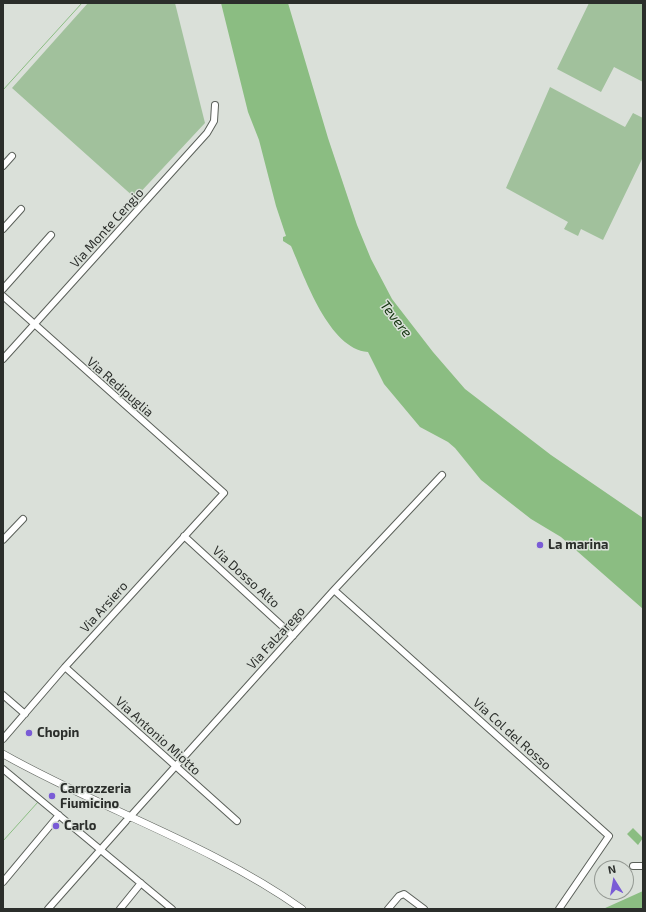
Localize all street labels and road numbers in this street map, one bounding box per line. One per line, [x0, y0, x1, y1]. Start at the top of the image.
street label: Via Monte Cengio [67, 185, 147, 271]
street label: Via Redipuglia [83, 354, 157, 420]
street label: Via Dosso Alto [209, 543, 283, 611]
street label: Via Arsiero [77, 578, 131, 636]
street label: Via Falzarego [244, 603, 308, 673]
street label: Via Antonio Miotto [112, 694, 204, 778]
street label: Via Col del Rosso [470, 695, 554, 773]

